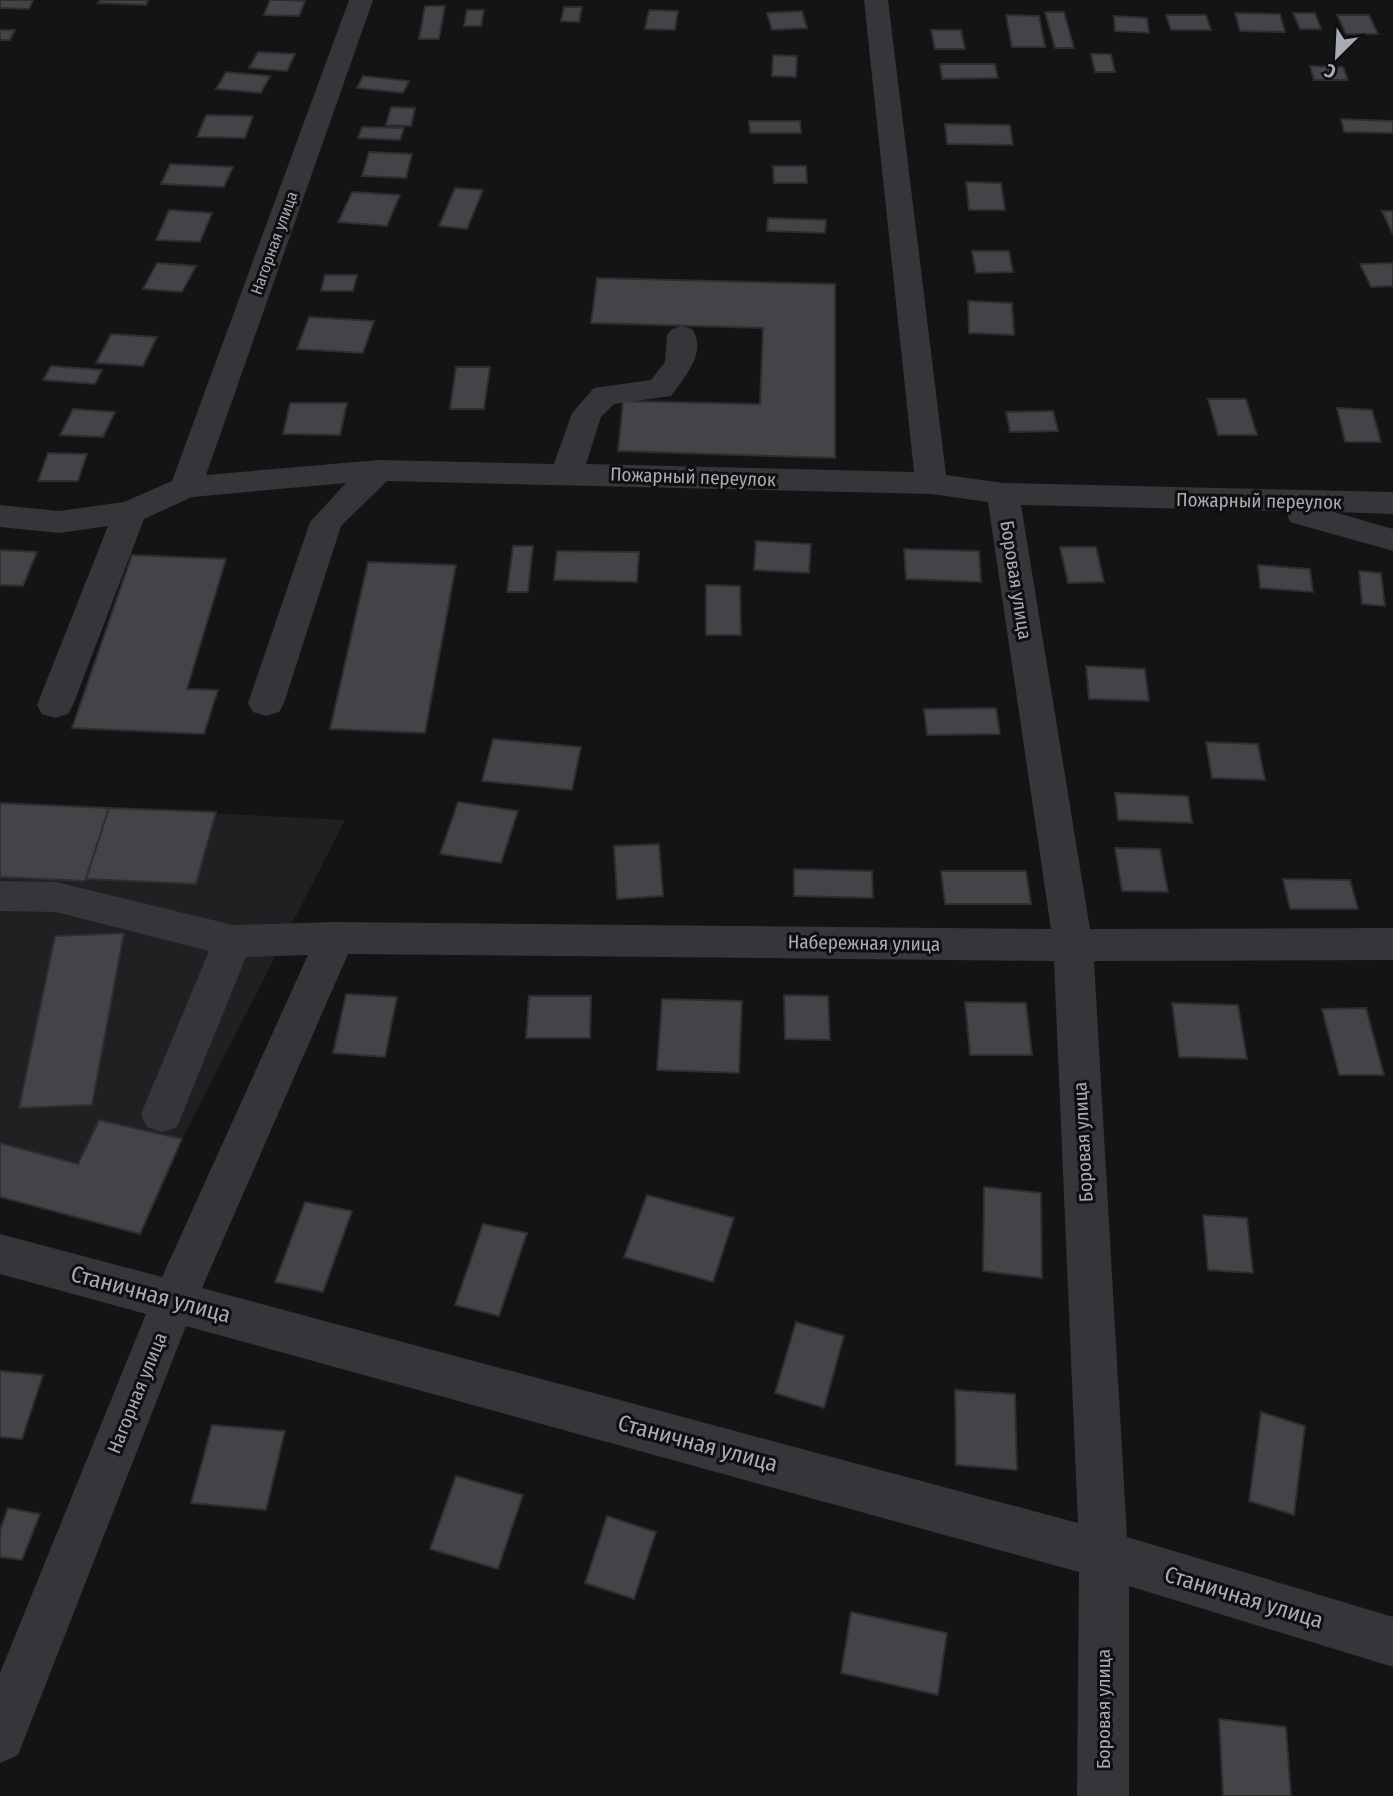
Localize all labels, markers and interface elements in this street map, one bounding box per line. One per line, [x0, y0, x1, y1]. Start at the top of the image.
north arrow [1302, 21, 1372, 91]
text: С [1321, 59, 1340, 84]
street label: Нагорная улица [247, 189, 302, 297]
street label: Пожарный переулок [610, 463, 776, 491]
street label: Пожарный переулок [1176, 488, 1342, 514]
street label: Боровая улица [995, 519, 1037, 641]
street label: Набережная улица [788, 930, 940, 956]
street label: Боровая улица [1068, 1081, 1098, 1203]
street label: Станичная улица [68, 1259, 234, 1329]
street label: Нагорная улица [102, 1329, 172, 1457]
street label: Станичная улица [615, 1408, 781, 1478]
street label: Станичная улица [1161, 1560, 1327, 1634]
street label: Боровая улица [1092, 1649, 1115, 1769]

